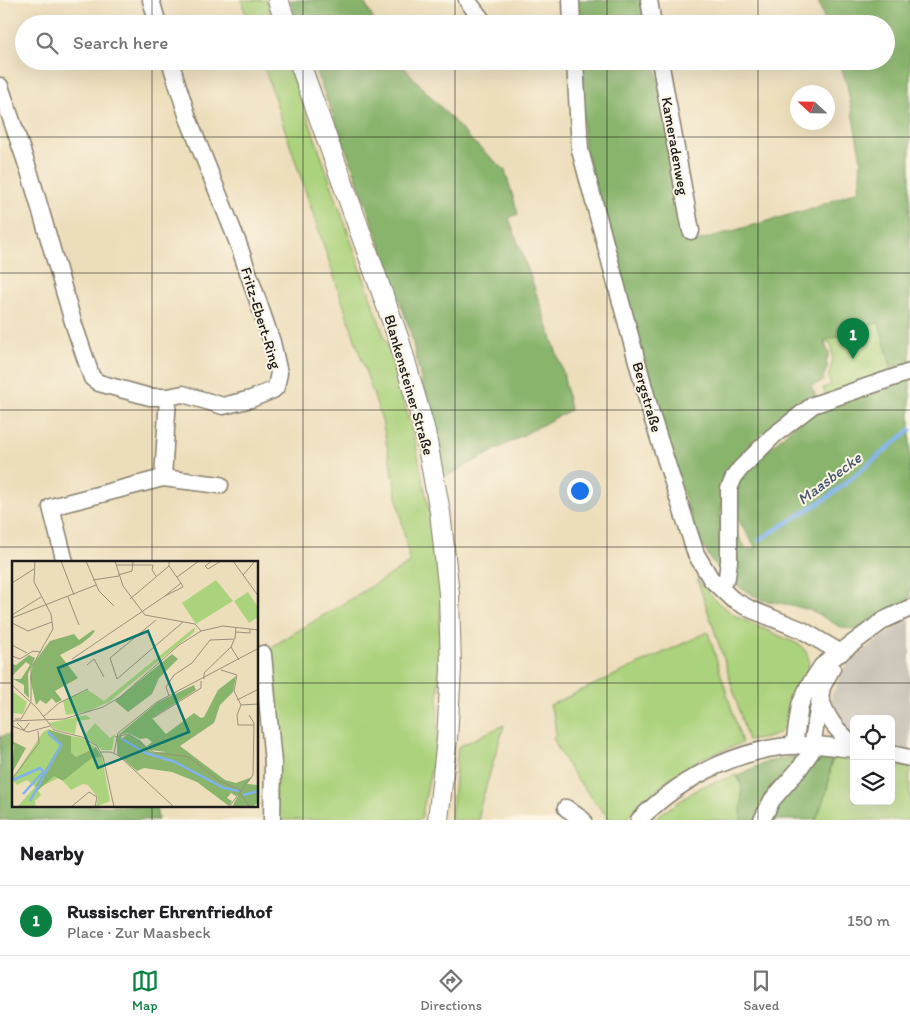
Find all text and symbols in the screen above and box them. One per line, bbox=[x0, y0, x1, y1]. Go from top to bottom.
search box bbox=[15, 15, 895, 70]
icon: search bbox=[33, 29, 61, 57]
text: Search here bbox=[73, 31, 168, 54]
north arrow bbox=[790, 85, 835, 130]
street label: Kameradenweg bbox=[658, 95, 693, 197]
street label: Fritz-Ebert-Ring bbox=[237, 265, 285, 371]
street label: Blankensteiner Straße bbox=[380, 313, 438, 457]
pin: 1 bbox=[837, 318, 869, 359]
street label: Bergstraße bbox=[628, 360, 666, 434]
water label: Maasbecke bbox=[794, 447, 866, 509]
your location bbox=[567, 478, 593, 504]
inset map bbox=[12, 561, 259, 808]
map controls bbox=[850, 715, 895, 805]
button: locate bbox=[850, 715, 895, 760]
button: layers bbox=[850, 760, 895, 805]
text: Nearby bbox=[20, 840, 84, 865]
text: Russischer Ehrenfriedhof bbox=[67, 900, 272, 923]
text: 1 bbox=[32, 911, 40, 930]
text: 150 m bbox=[847, 911, 890, 930]
text: Place · Zur Maasbeck bbox=[67, 923, 211, 942]
tab: Map bbox=[131, 967, 159, 1014]
tab: Directions bbox=[420, 967, 482, 1014]
tab: Saved bbox=[743, 967, 779, 1014]

